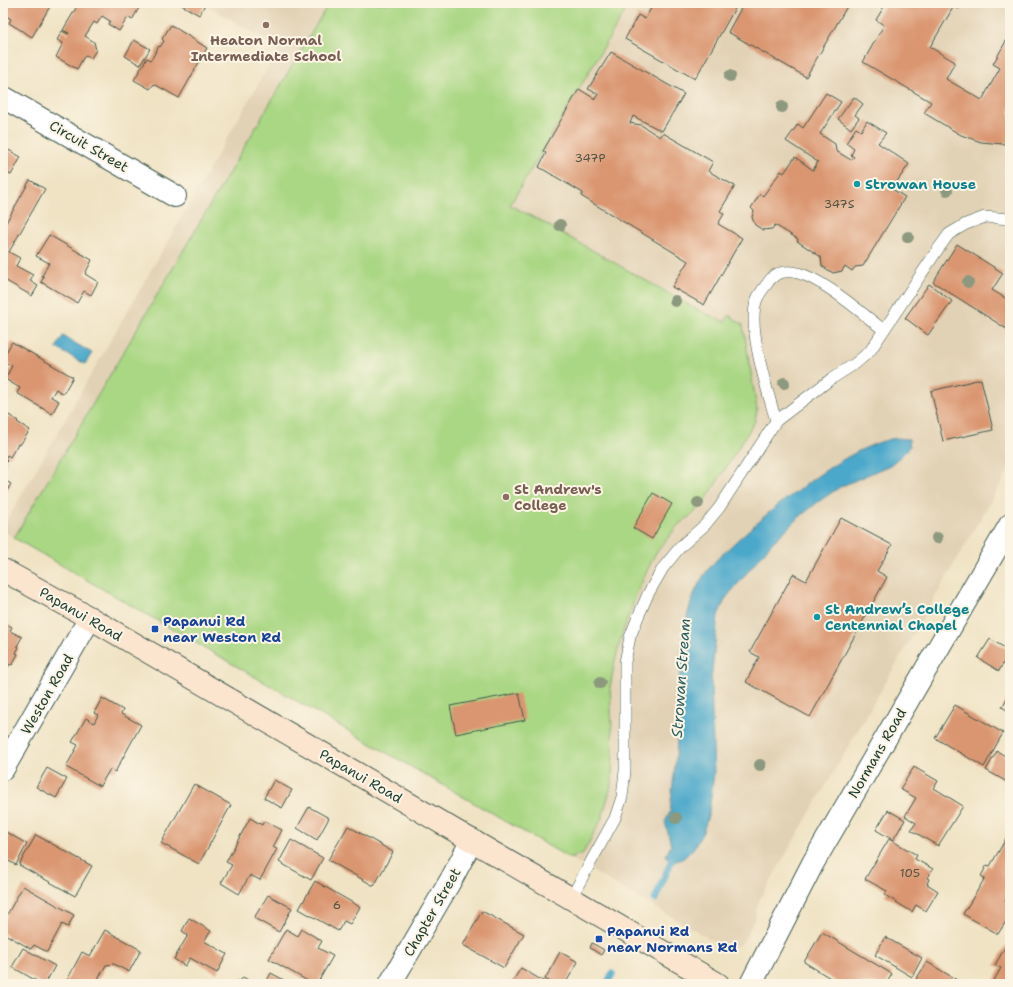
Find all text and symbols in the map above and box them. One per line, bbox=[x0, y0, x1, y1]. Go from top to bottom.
marker: Heaton Normal Intermediate School bbox=[261, 20, 271, 30]
place label: Heaton Normal Intermediate School bbox=[191, 31, 341, 65]
street label: Circuit Street bbox=[46, 116, 132, 176]
house number: 347P bbox=[575, 150, 605, 166]
place label: Strowan House bbox=[865, 175, 976, 193]
marker: Strowan House bbox=[852, 179, 862, 189]
house number: 347S bbox=[824, 196, 855, 212]
place label: St Andrew's College bbox=[514, 480, 602, 514]
marker: St Andrew's College bbox=[501, 492, 511, 502]
street label: Papanui Road bbox=[36, 583, 126, 645]
place label: St Andrew’s College Centennial Chapel bbox=[825, 600, 969, 634]
place label: Papanui Rd near Weston Rd bbox=[163, 612, 281, 646]
marker: St Andrew’s College Centennial Chapel bbox=[812, 612, 822, 622]
water label: Strowan Stream bbox=[667, 618, 695, 738]
marker: Papanui Rd near Weston Rd bbox=[150, 624, 160, 634]
street label: Weston Road bbox=[17, 650, 77, 737]
street label: Normans Road bbox=[844, 705, 910, 801]
street label: Papanui Road bbox=[316, 745, 406, 807]
street label: Chapter Street bbox=[399, 864, 465, 960]
house number: 105 bbox=[900, 865, 920, 881]
house number: 6 bbox=[333, 897, 341, 913]
place label: Papanui Rd near Normans Rd bbox=[607, 922, 738, 956]
marker: Papanui Rd near Normans Rd bbox=[594, 934, 604, 944]

